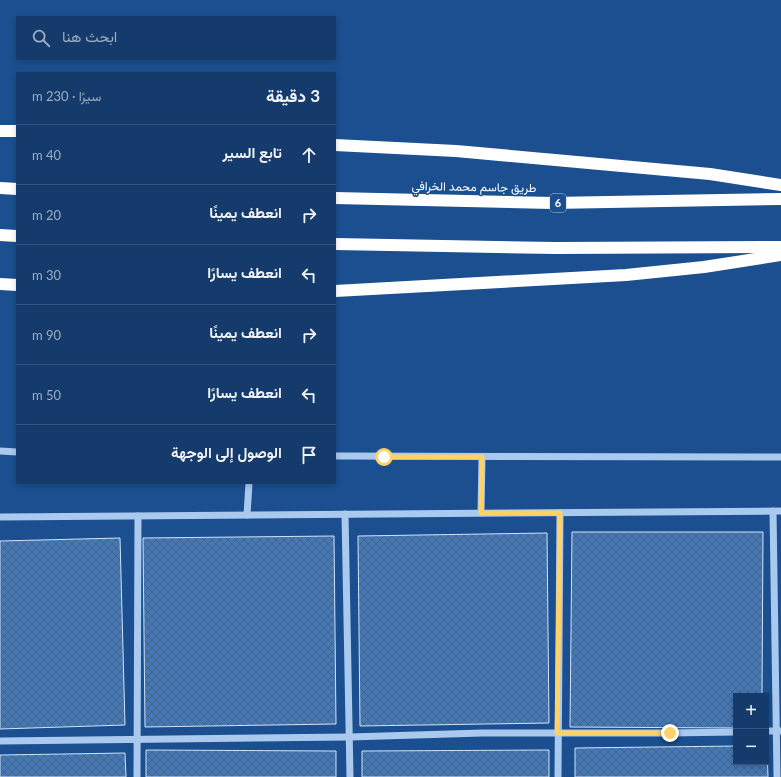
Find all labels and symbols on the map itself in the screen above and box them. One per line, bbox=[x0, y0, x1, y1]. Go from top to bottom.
street label: طريق جاسم محمد الخرافي bbox=[411, 178, 537, 198]
road number: 6 bbox=[550, 194, 566, 212]
route start bbox=[375, 448, 393, 466]
route end bbox=[661, 724, 679, 742]

